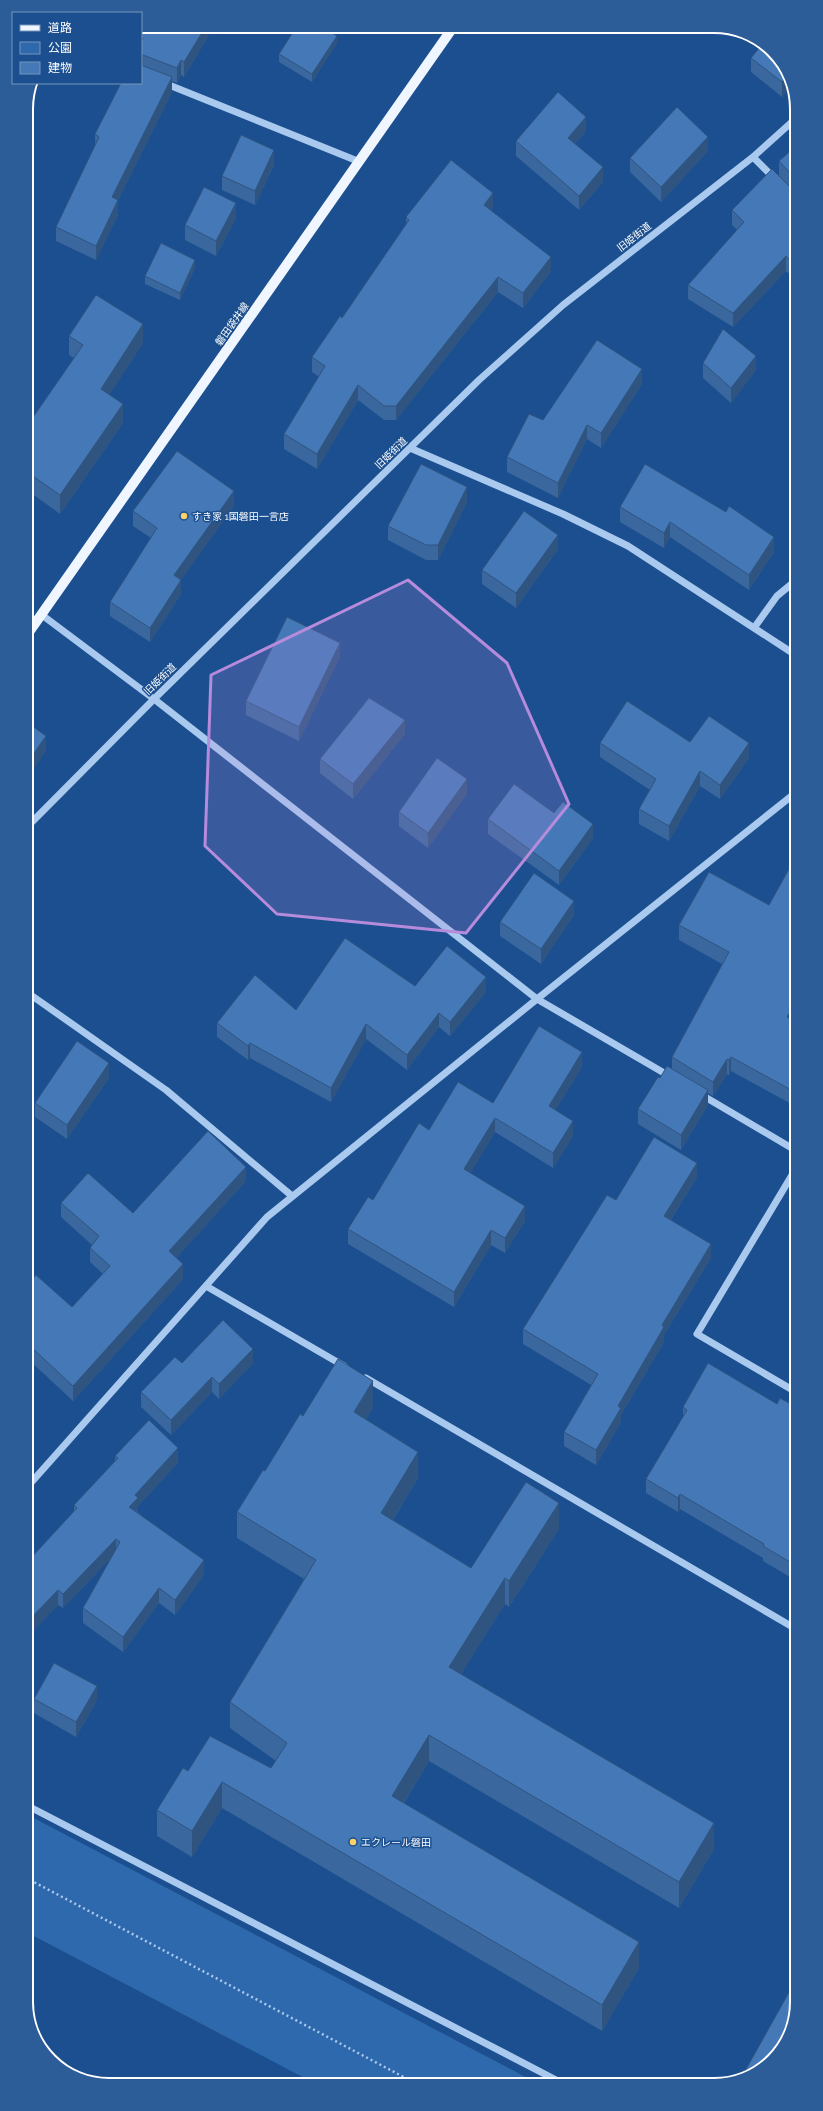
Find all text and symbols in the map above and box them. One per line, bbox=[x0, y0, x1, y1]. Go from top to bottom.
legend bbox=[12, 12, 142, 84]
text: 道路 bbox=[48, 21, 72, 35]
text: 公園 bbox=[48, 41, 72, 55]
text: 建物 bbox=[48, 61, 72, 75]
street label: 旧姫街道 bbox=[615, 220, 653, 254]
street label: 磐田袋井線 bbox=[213, 300, 251, 348]
street label: 旧姫街道 bbox=[373, 435, 409, 471]
marker: すき家 1国磐田一言店 bbox=[179, 511, 189, 521]
place label: すき家 1国磐田一言店 bbox=[192, 511, 289, 522]
street label: 旧姫街道 bbox=[142, 661, 178, 697]
marker: エクレール磐田 bbox=[348, 1837, 358, 1847]
place label: エクレール磐田 bbox=[361, 1837, 431, 1848]

